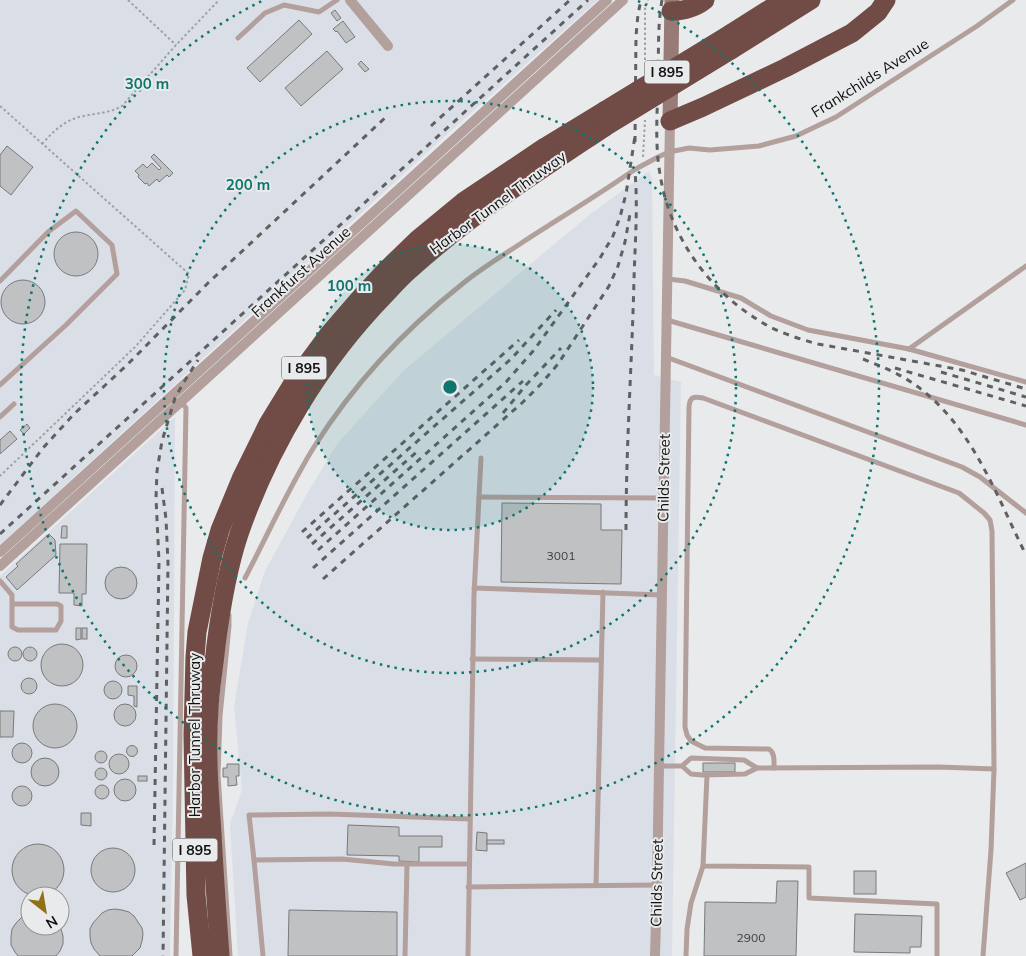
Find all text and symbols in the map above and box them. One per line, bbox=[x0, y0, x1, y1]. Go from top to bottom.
street label: Frankchilds Avenue bbox=[807, 34, 932, 121]
road number: I 895 bbox=[644, 61, 690, 84]
text: 300 m bbox=[125, 74, 169, 93]
street label: Harbor Tunnel Thruway bbox=[426, 147, 570, 259]
text: 200 m bbox=[226, 175, 270, 194]
street label: Frankfurst Avenue bbox=[247, 222, 354, 321]
text: 100 m bbox=[327, 276, 371, 295]
road number: I 895 bbox=[282, 356, 326, 379]
centre of rings bbox=[441, 378, 459, 396]
street label: Childs Street bbox=[653, 434, 674, 522]
house number: 3001 bbox=[547, 548, 575, 563]
street label: Harbor Tunnel Thruway bbox=[185, 653, 204, 817]
road number: I 895 bbox=[172, 838, 218, 862]
street label: Childs Street bbox=[646, 839, 667, 927]
north arrow bbox=[20, 886, 70, 936]
text: N bbox=[43, 912, 61, 933]
house number: 2900 bbox=[737, 930, 765, 945]

